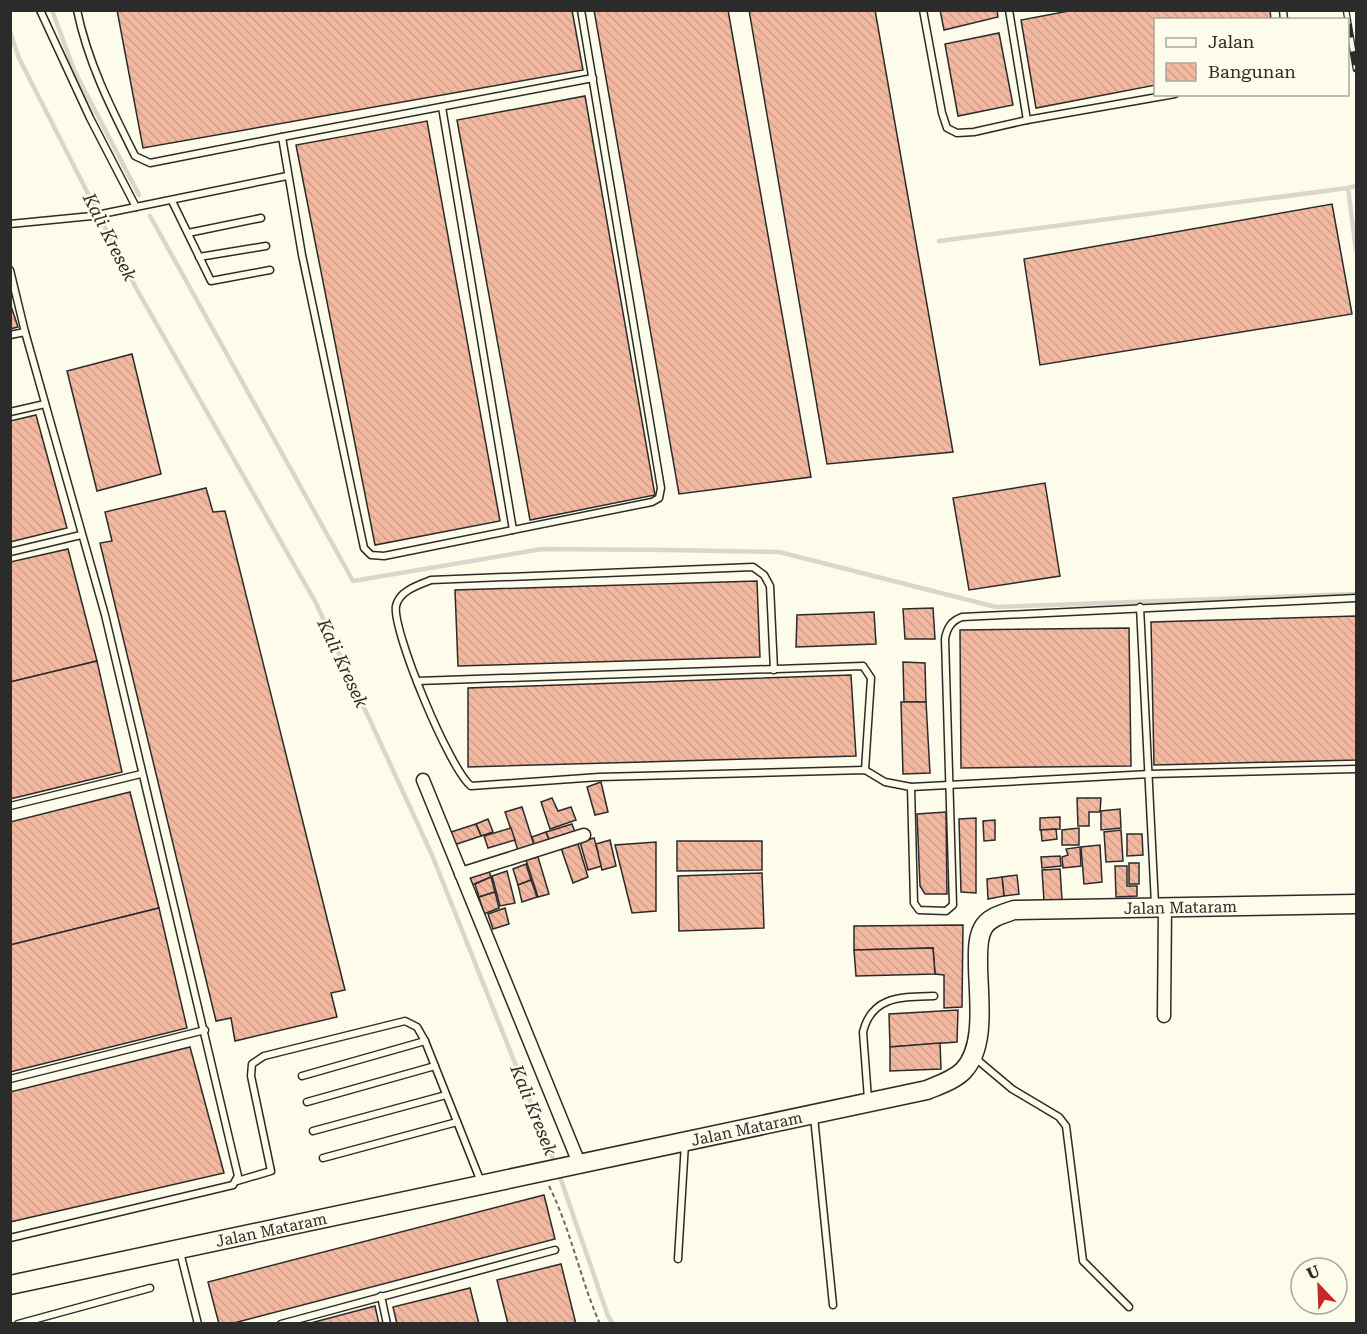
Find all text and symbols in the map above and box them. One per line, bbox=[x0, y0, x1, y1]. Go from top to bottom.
legend bbox=[1154, 18, 1349, 96]
text: Jalan bbox=[1208, 31, 1255, 52]
text: Bangunan bbox=[1208, 61, 1296, 82]
water label: Kali Kresek bbox=[78, 189, 141, 285]
water label: Kali Kresek bbox=[313, 614, 373, 711]
street label: Jalan Mataram bbox=[1124, 897, 1238, 918]
water label: Kali Kresek bbox=[506, 1061, 562, 1158]
street label: Jalan Mataram bbox=[689, 1107, 804, 1149]
street label: Jalan Mataram bbox=[214, 1208, 329, 1251]
north arrow bbox=[1289, 1256, 1349, 1316]
text: U bbox=[1304, 1262, 1323, 1284]

